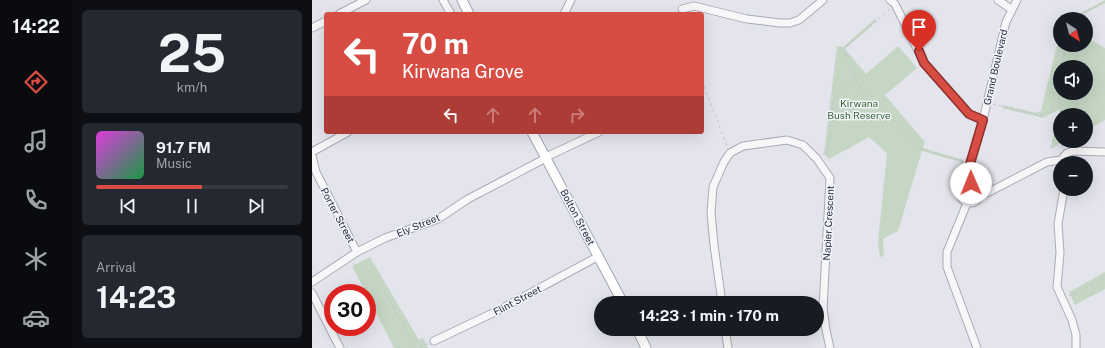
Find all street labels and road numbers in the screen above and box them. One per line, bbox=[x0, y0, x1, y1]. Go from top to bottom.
street label: Grand Boulevard bbox=[980, 28, 1010, 106]
street label: Porter Street bbox=[318, 185, 358, 245]
street label: Napier Crescent bbox=[820, 185, 836, 261]
street label: Bolton Street bbox=[558, 187, 598, 247]
street label: Ely Street bbox=[394, 211, 442, 239]
street label: Flint Street bbox=[491, 282, 543, 318]

